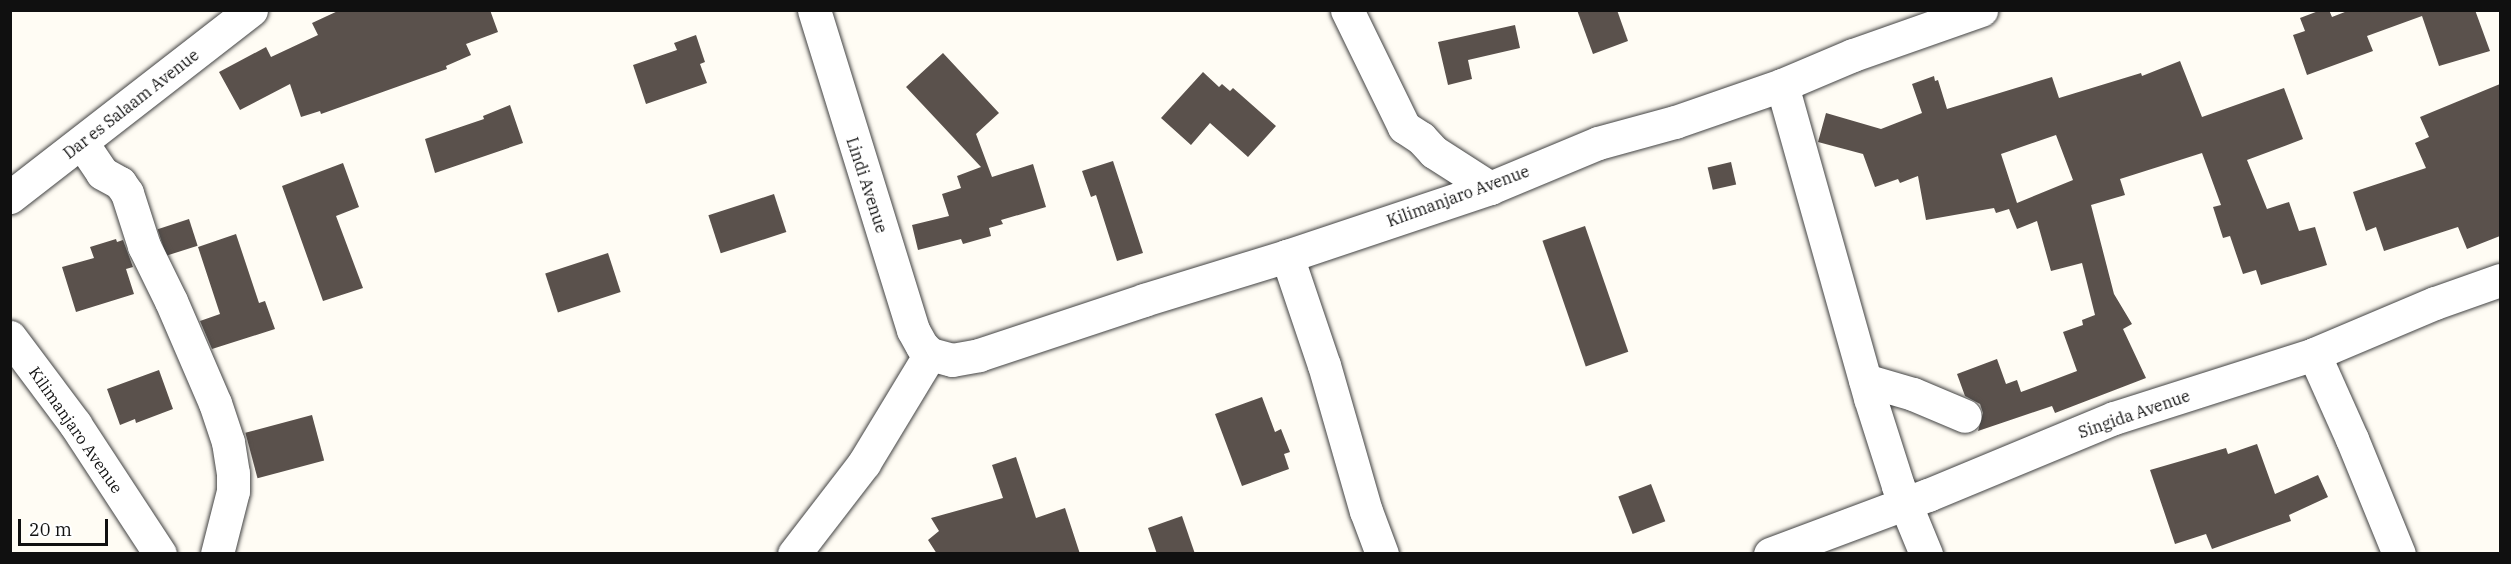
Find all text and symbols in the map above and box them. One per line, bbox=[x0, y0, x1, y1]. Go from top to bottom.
street label: Dar es Salaam Avenue bbox=[59, 45, 203, 163]
street label: Lindi Avenue bbox=[842, 135, 892, 235]
street label: Kilimanjaro Avenue bbox=[1384, 161, 1532, 231]
street label: Kilimanjaro Avenue bbox=[25, 363, 127, 497]
street label: Singida Avenue bbox=[2076, 386, 2192, 442]
scale bar bbox=[21, 507, 111, 545]
text: 20 m bbox=[29, 518, 72, 541]

